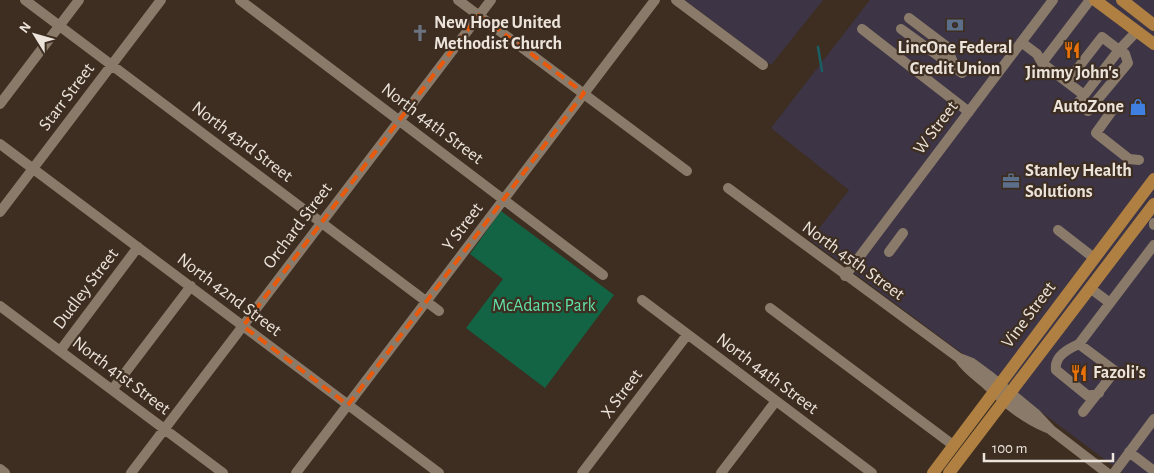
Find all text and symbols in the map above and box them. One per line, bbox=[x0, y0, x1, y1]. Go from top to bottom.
north arrow bbox=[10, 10, 60, 60]
place label: New Hope United Methodist Church bbox=[434, 14, 562, 53]
bank icon: LincOne Federal Credit Union bbox=[945, 15, 965, 35]
text: N bbox=[17, 20, 34, 36]
church icon: New Hope United Methodist Church bbox=[410, 23, 430, 43]
place label: LincOne Federal Credit Union bbox=[898, 39, 1012, 78]
restaurant icon: Jimmy John's bbox=[1062, 40, 1082, 60]
street label: Starr Street bbox=[36, 60, 98, 134]
place label: Jimmy John's bbox=[1025, 64, 1119, 82]
street label: North 44th Street bbox=[378, 80, 486, 168]
shop icon: AutoZone bbox=[1128, 97, 1148, 117]
street label: North 43rd Street bbox=[188, 98, 296, 186]
street label: W Street bbox=[910, 98, 962, 158]
place label: AutoZone bbox=[1053, 98, 1124, 116]
place label: Stanley Health Solutions bbox=[1025, 162, 1132, 201]
office icon: Stanley Health Solutions bbox=[1001, 171, 1021, 191]
street label: Orchard Street bbox=[260, 180, 336, 272]
street label: Y Street bbox=[439, 199, 487, 254]
street label: North 45th Street bbox=[799, 218, 907, 304]
street label: Dudley Street bbox=[50, 245, 122, 333]
street label: North 42nd Street bbox=[174, 250, 285, 340]
street label: Vine Street bbox=[999, 278, 1060, 351]
park label: McAdams Park bbox=[492, 297, 596, 315]
street label: North 44th Street bbox=[713, 330, 821, 418]
street label: North 41st Street bbox=[69, 334, 173, 419]
restaurant icon: Fazoli's bbox=[1069, 363, 1089, 383]
place label: Fazoli's bbox=[1093, 364, 1146, 382]
street label: X Street bbox=[598, 366, 646, 422]
scale bar bbox=[984, 430, 1113, 462]
text: 100 m bbox=[992, 441, 1027, 456]

